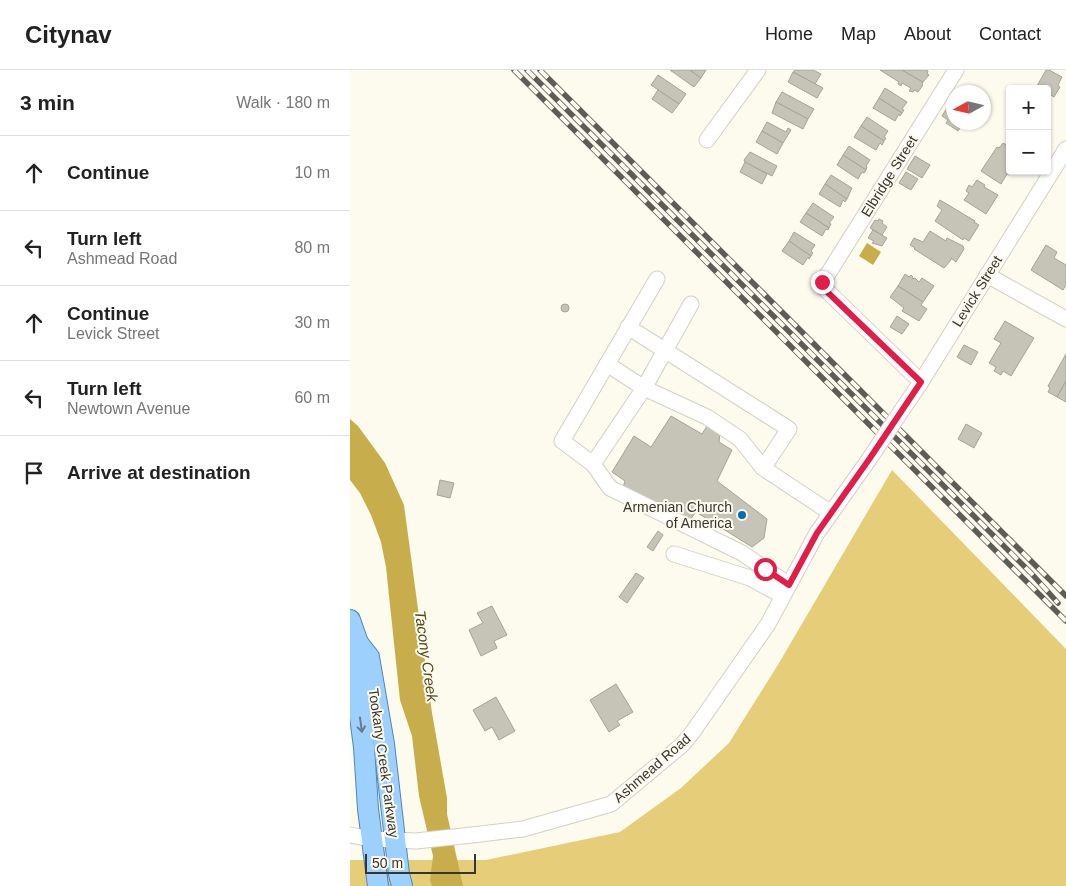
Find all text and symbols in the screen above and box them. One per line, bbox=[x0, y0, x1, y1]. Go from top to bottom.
text: Citynav bbox=[25, 21, 112, 48]
text: Home bbox=[765, 24, 813, 44]
text: Map bbox=[841, 24, 876, 44]
text: About bbox=[904, 24, 951, 44]
text: Contact bbox=[979, 24, 1041, 44]
north arrow bbox=[946, 85, 991, 130]
map controls bbox=[1006, 85, 1051, 175]
button: + bbox=[1006, 85, 1051, 130]
text: 3 min bbox=[20, 91, 75, 114]
text: Walk · 180 m bbox=[236, 94, 330, 111]
button: − bbox=[1006, 130, 1051, 175]
street label: Elbridge Street bbox=[858, 132, 920, 220]
icon: ahead bbox=[20, 159, 48, 187]
text: Continue bbox=[67, 162, 149, 183]
text: 10 m bbox=[294, 164, 330, 181]
text: Turn left bbox=[67, 228, 142, 249]
icon: left bbox=[20, 234, 48, 262]
text: 80 m bbox=[294, 239, 330, 256]
text: Ashmead Road bbox=[67, 250, 177, 267]
street label: Levick Street bbox=[949, 252, 1005, 330]
route end bbox=[811, 271, 834, 294]
text: Continue bbox=[67, 303, 149, 324]
icon: ahead bbox=[20, 309, 48, 337]
text: 30 m bbox=[294, 314, 330, 331]
text: Levick Street bbox=[67, 325, 159, 342]
text: Turn left bbox=[67, 378, 142, 399]
icon: left bbox=[20, 384, 48, 412]
text: 60 m bbox=[294, 389, 330, 406]
text: Newtown Avenue bbox=[67, 400, 190, 417]
icon: arrive bbox=[20, 459, 48, 487]
text: Arrive at destination bbox=[67, 462, 251, 483]
place label: Armenian Church of America bbox=[623, 499, 732, 531]
marker: Armenian Church of America bbox=[736, 509, 748, 521]
route start bbox=[754, 558, 777, 581]
water label: Tacony Creek bbox=[412, 609, 442, 704]
street label: Tookany Creek Parkway bbox=[366, 687, 402, 839]
one-way arrow bbox=[357, 717, 367, 733]
street label: Ashmead Road bbox=[610, 730, 694, 806]
scale bar bbox=[365, 851, 476, 874]
text: 50 m bbox=[372, 855, 403, 871]

